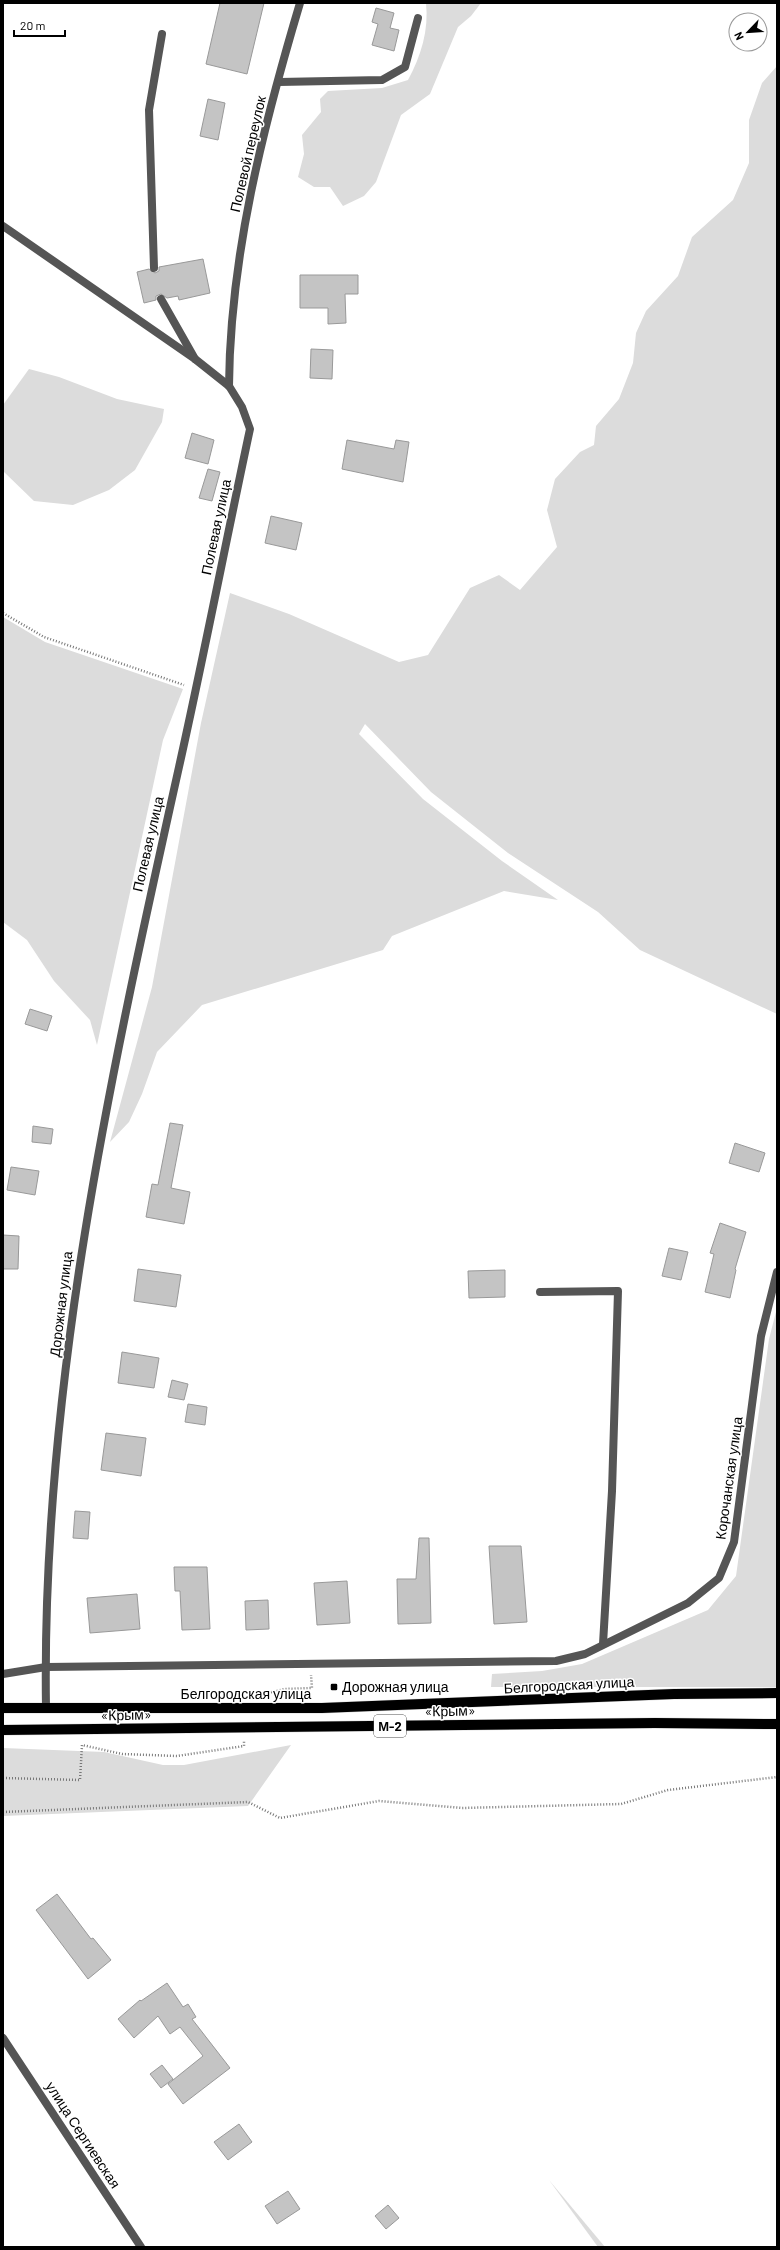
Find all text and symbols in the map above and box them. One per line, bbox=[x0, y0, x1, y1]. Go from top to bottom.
scale bar bbox=[14, 12, 65, 38]
north arrow bbox=[728, 12, 768, 52]
text: 20 m bbox=[20, 18, 46, 32]
text: N bbox=[731, 30, 746, 43]
street label: Полевой переулок bbox=[226, 93, 269, 214]
street label: Полевая улица bbox=[197, 477, 234, 576]
street label: Полевая улица bbox=[128, 794, 167, 893]
street label: Дорожная улица bbox=[46, 1250, 75, 1358]
street label: Корочанская улица bbox=[711, 1415, 746, 1541]
street label: Белгородская улица bbox=[503, 1673, 635, 1696]
place label: Дорожная улица bbox=[342, 1678, 449, 1695]
marker: Дорожная улица bbox=[329, 1682, 339, 1692]
street label: Белгородская улица bbox=[181, 1685, 312, 1702]
street label: «Крым» bbox=[424, 1702, 476, 1719]
street label: «Крым» bbox=[100, 1706, 152, 1723]
road number: М-2 bbox=[374, 1715, 406, 1737]
street label: улица Сергиевская bbox=[43, 2078, 124, 2191]

